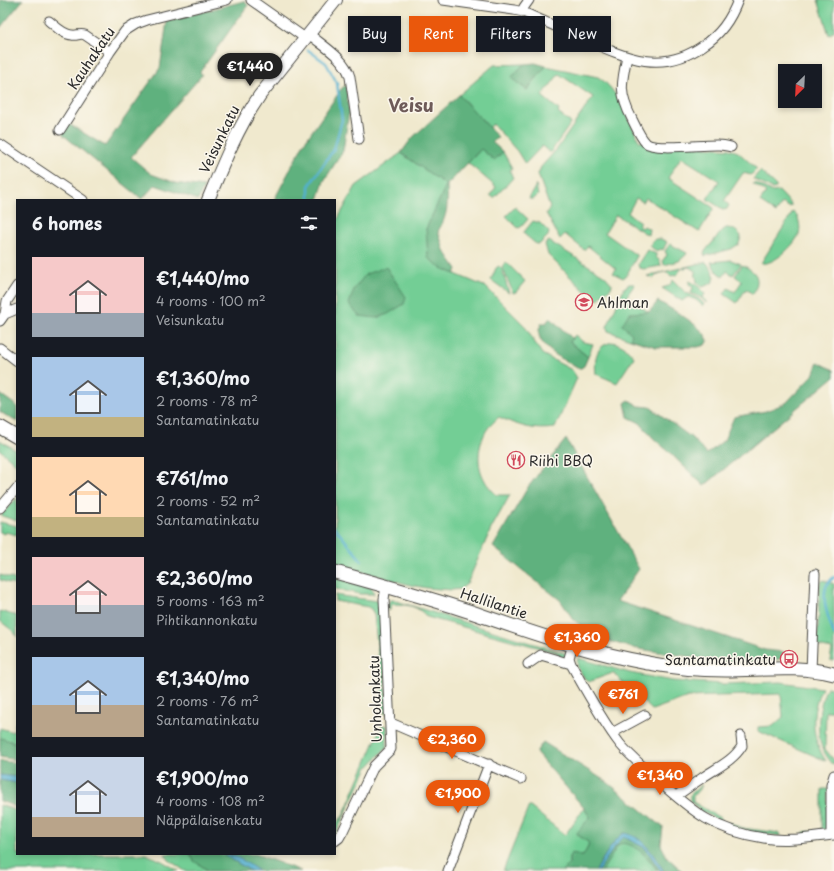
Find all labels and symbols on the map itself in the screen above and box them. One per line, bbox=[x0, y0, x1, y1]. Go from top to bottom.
street label: Kauhakatu bbox=[62, 22, 120, 94]
pin: €1,440 bbox=[217, 53, 283, 87]
north arrow bbox=[778, 64, 822, 108]
district label: Veisu bbox=[388, 91, 434, 118]
street label: Veisunkatu bbox=[193, 101, 245, 177]
school or university icon: Ahlman bbox=[574, 292, 594, 312]
place label: Ahlman bbox=[597, 292, 649, 313]
restaurant icon: Riihi BBQ bbox=[506, 450, 526, 470]
place label: Riihi BBQ bbox=[529, 450, 593, 471]
street label: Hallilantie bbox=[458, 582, 530, 624]
pin: €1,360 bbox=[544, 624, 610, 658]
place label: Santamatinkatu bbox=[665, 649, 776, 670]
bus stop icon: Santamatinkatu bbox=[779, 649, 799, 669]
street label: Unholankatu bbox=[363, 655, 387, 743]
pin: €761 bbox=[599, 681, 647, 715]
pin: €2,360 bbox=[419, 726, 485, 760]
pin: €1,340 bbox=[627, 762, 693, 796]
pin: €1,900 bbox=[425, 780, 491, 814]

